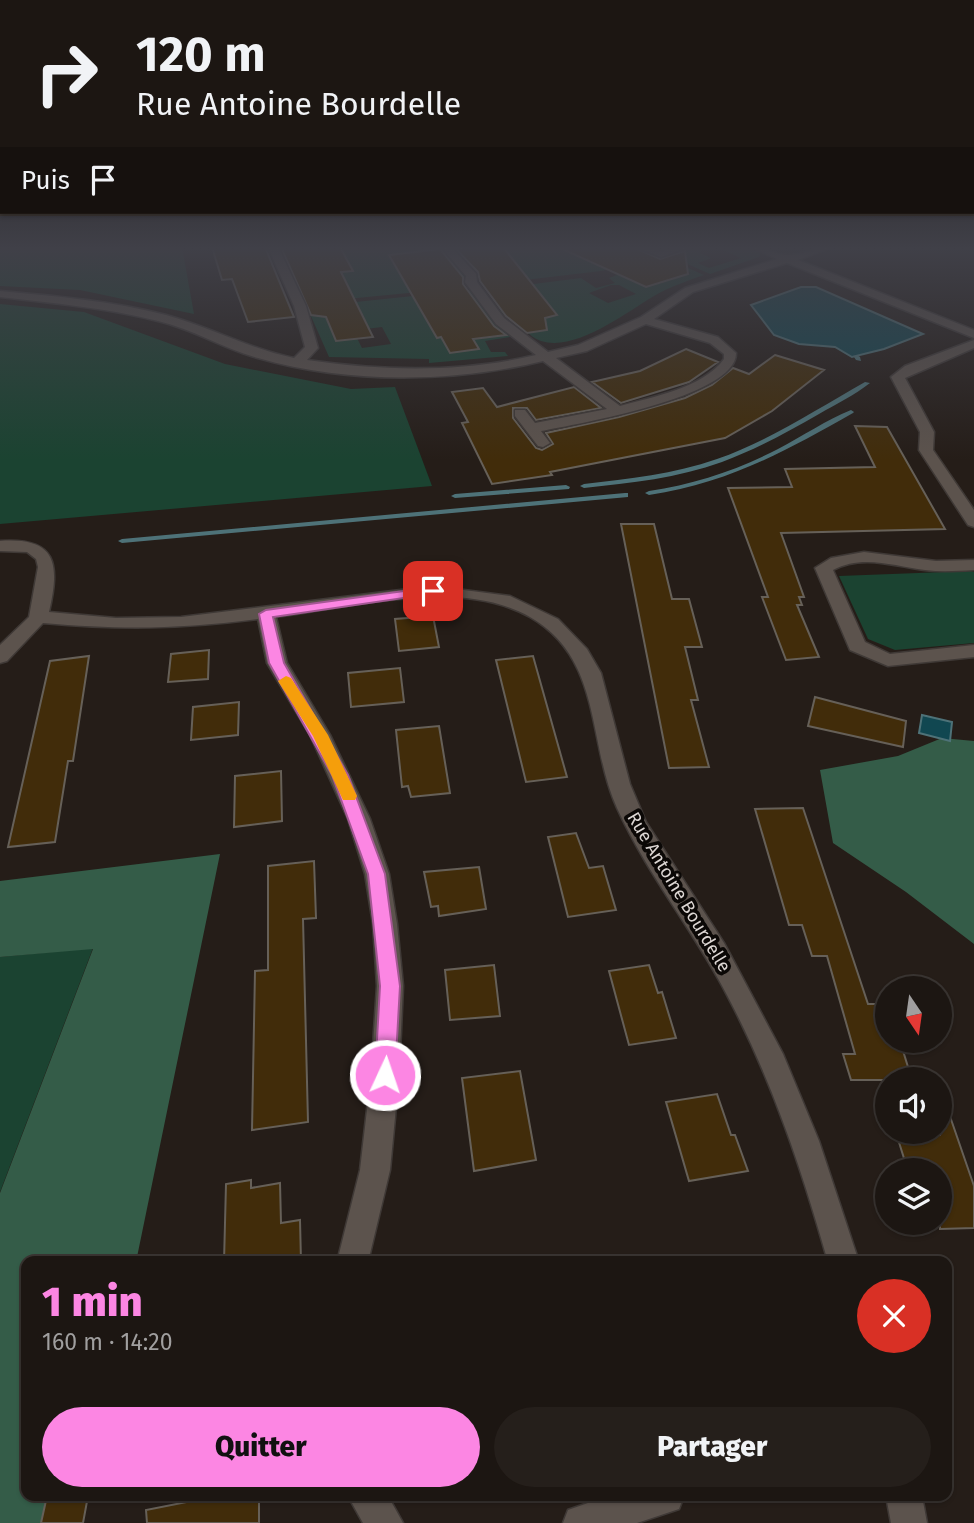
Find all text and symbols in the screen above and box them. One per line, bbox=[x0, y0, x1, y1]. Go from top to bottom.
text: 120 m bbox=[136, 25, 266, 84]
icon: right bbox=[21, 28, 112, 119]
text: Rue Antoine Bourdelle bbox=[136, 85, 461, 123]
icon: arrive bbox=[84, 161, 122, 199]
text: Puis bbox=[21, 165, 70, 196]
pin bbox=[403, 561, 463, 621]
icon: arrive bbox=[414, 572, 452, 610]
street label: Rue Antoine Bourdelle bbox=[622, 808, 736, 976]
north arrow bbox=[875, 976, 952, 1054]
map controls bbox=[875, 976, 952, 1235]
position arrow bbox=[348, 1038, 422, 1112]
button: sound bbox=[875, 1067, 952, 1144]
button: layers bbox=[875, 1158, 952, 1235]
text: 1 min bbox=[42, 1277, 143, 1327]
button: close bbox=[857, 1279, 931, 1353]
text: 160 m · 14:20 bbox=[42, 1328, 173, 1356]
button: Quitter bbox=[42, 1407, 480, 1487]
button: Partager bbox=[494, 1407, 931, 1487]

